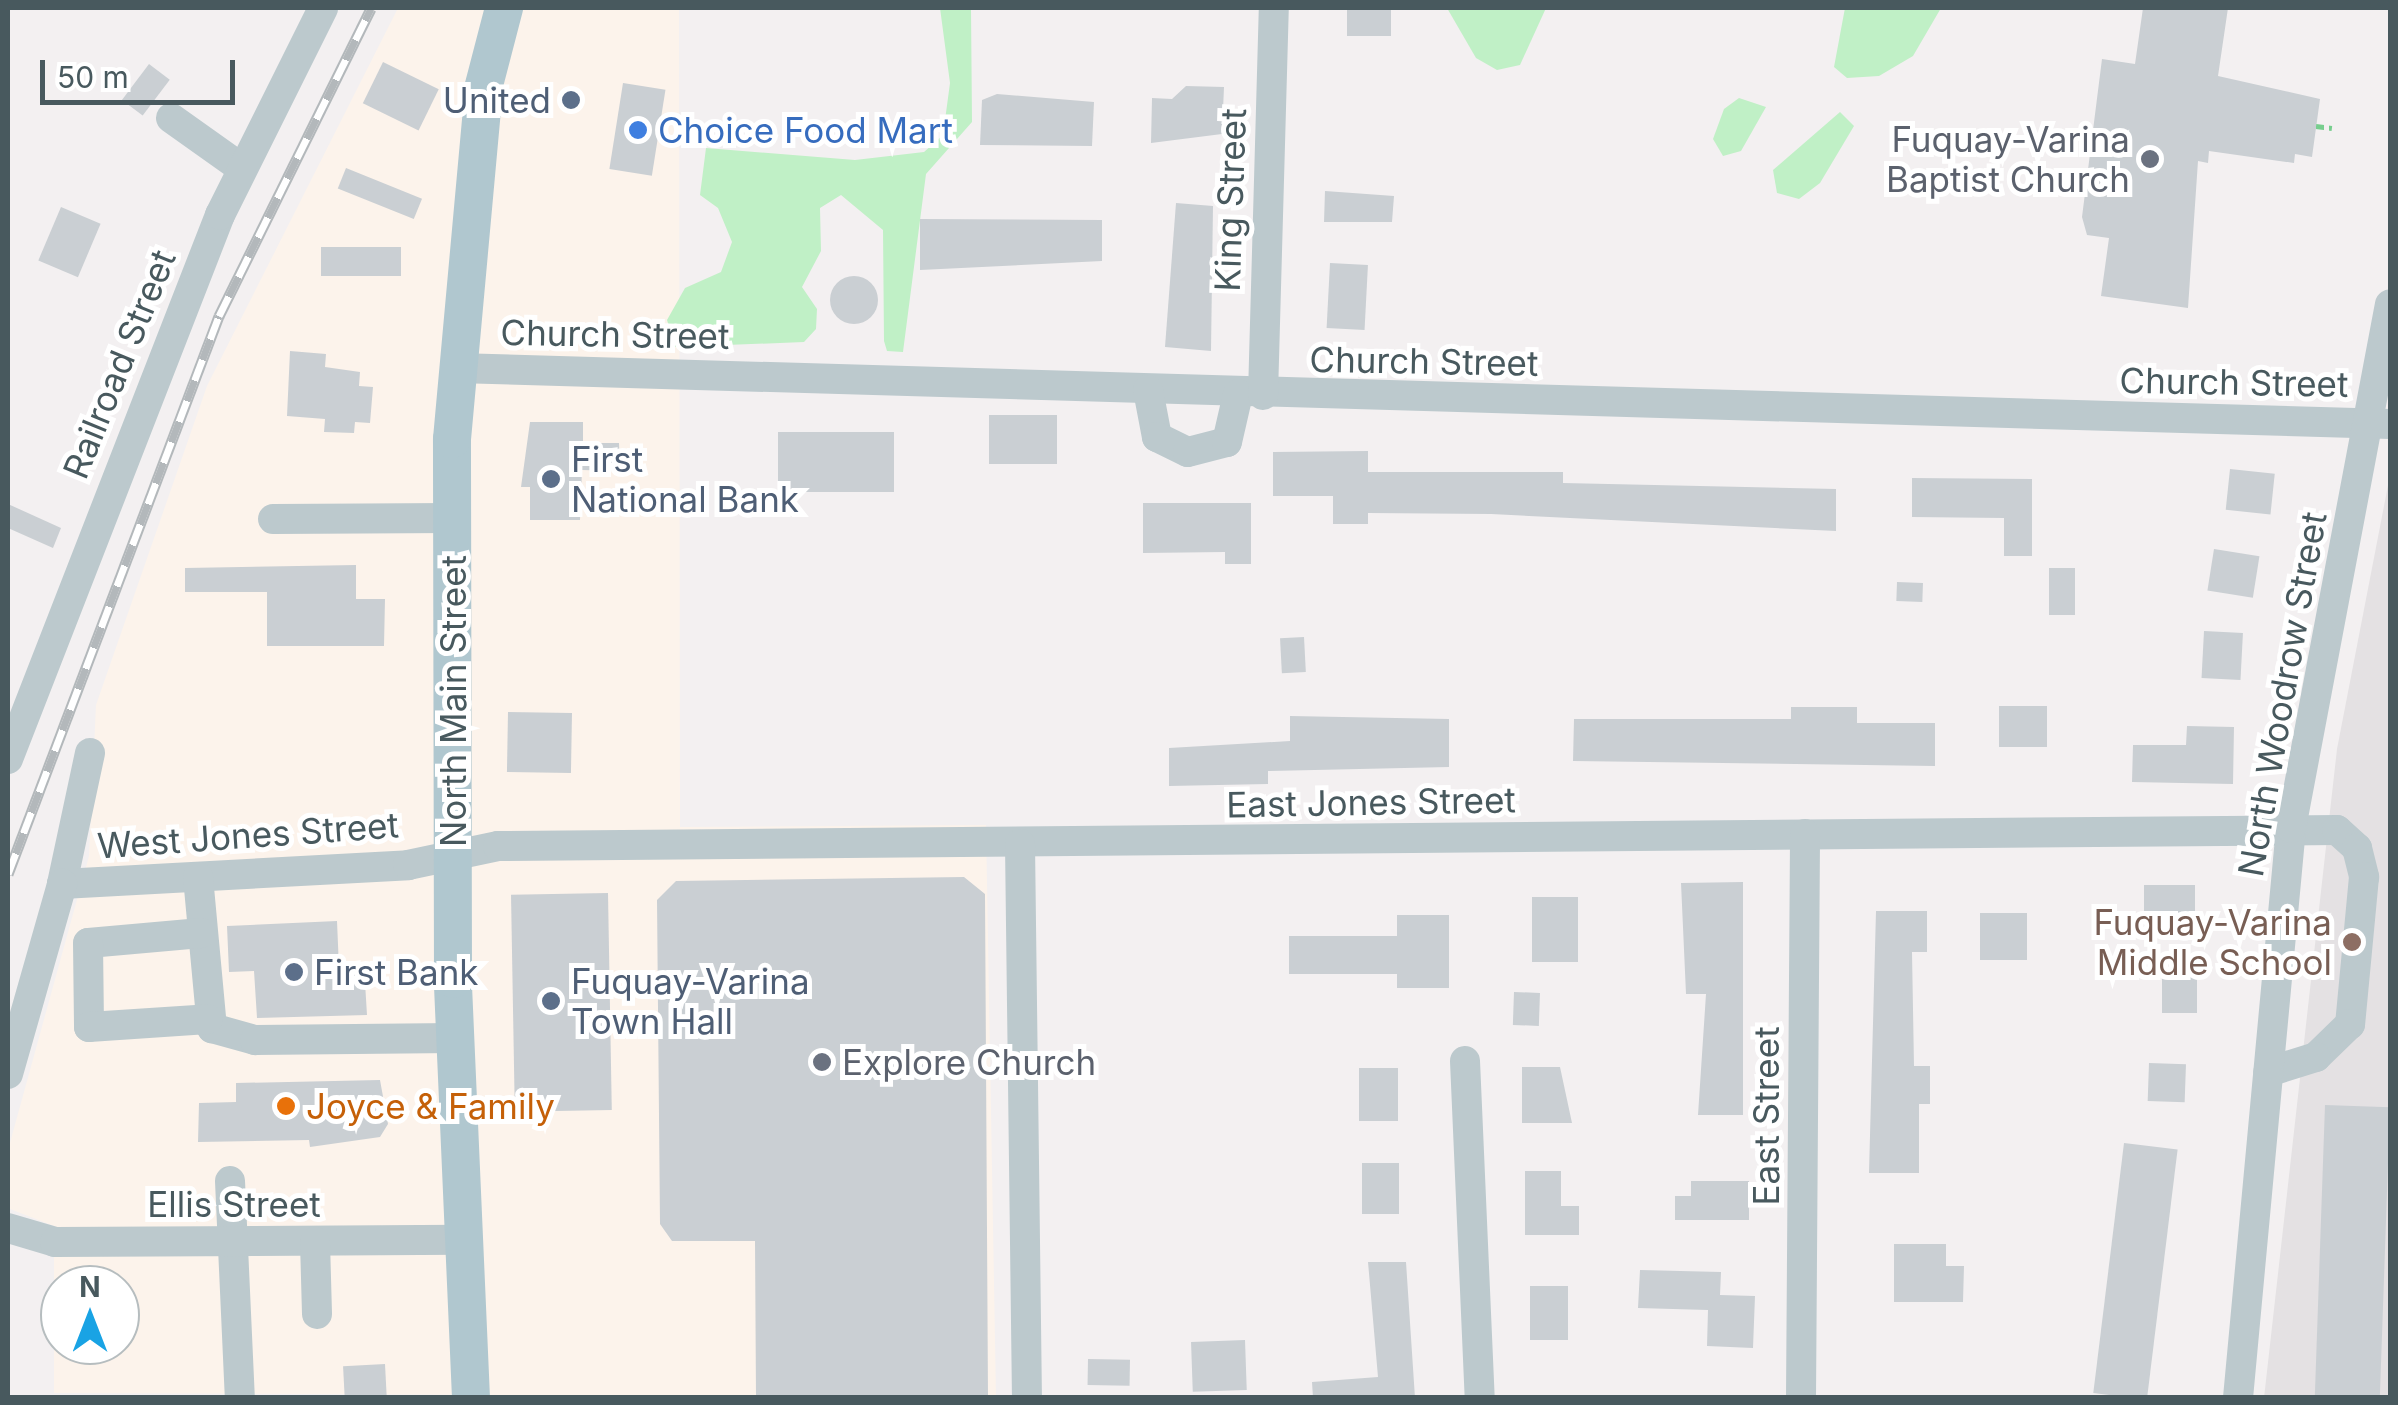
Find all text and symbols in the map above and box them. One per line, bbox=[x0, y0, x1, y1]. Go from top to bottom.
scale bar bbox=[45, 40, 240, 102]
text: 50 m bbox=[57, 59, 129, 95]
place label: United bbox=[443, 79, 551, 121]
marker: United bbox=[560, 89, 582, 111]
street label: King Street bbox=[1206, 108, 1254, 292]
place label: Choice Food Mart bbox=[658, 109, 953, 151]
place label: Fuquay-Varina Baptist Church bbox=[1886, 118, 2130, 200]
marker: Choice Food Mart bbox=[627, 119, 649, 141]
marker: Fuquay-Varina Baptist Church bbox=[2139, 148, 2161, 170]
street label: Railroad Street bbox=[54, 244, 184, 484]
street label: Church Street bbox=[500, 311, 730, 357]
street label: Church Street bbox=[1309, 338, 1539, 384]
street label: Church Street bbox=[2119, 359, 2349, 405]
place label: First National Bank bbox=[571, 438, 799, 520]
marker: First National Bank bbox=[540, 468, 562, 490]
street label: North Woodrow Street bbox=[2229, 508, 2335, 880]
street label: North Main Street bbox=[432, 555, 474, 847]
street label: East Jones Street bbox=[1226, 778, 1516, 826]
street label: West Jones Street bbox=[96, 804, 400, 866]
place label: Fuquay-Varina Middle School bbox=[2093, 901, 2332, 983]
marker: Fuquay-Varina Middle School bbox=[2341, 931, 2363, 953]
place label: First Bank bbox=[314, 951, 479, 993]
place label: Fuquay-Varina Town Hall bbox=[571, 960, 810, 1042]
marker: First Bank bbox=[283, 961, 305, 983]
marker: Fuquay-Varina Town Hall bbox=[540, 990, 562, 1012]
street label: East Street bbox=[1745, 1026, 1787, 1206]
place label: Explore Church bbox=[842, 1041, 1096, 1083]
marker: Explore Church bbox=[811, 1051, 833, 1073]
place label: Joyce & Family bbox=[306, 1085, 555, 1127]
marker: Joyce & Family bbox=[275, 1095, 297, 1117]
street label: Ellis Street bbox=[147, 1183, 321, 1225]
north arrow bbox=[40, 1265, 140, 1365]
text: N bbox=[79, 1270, 101, 1304]

